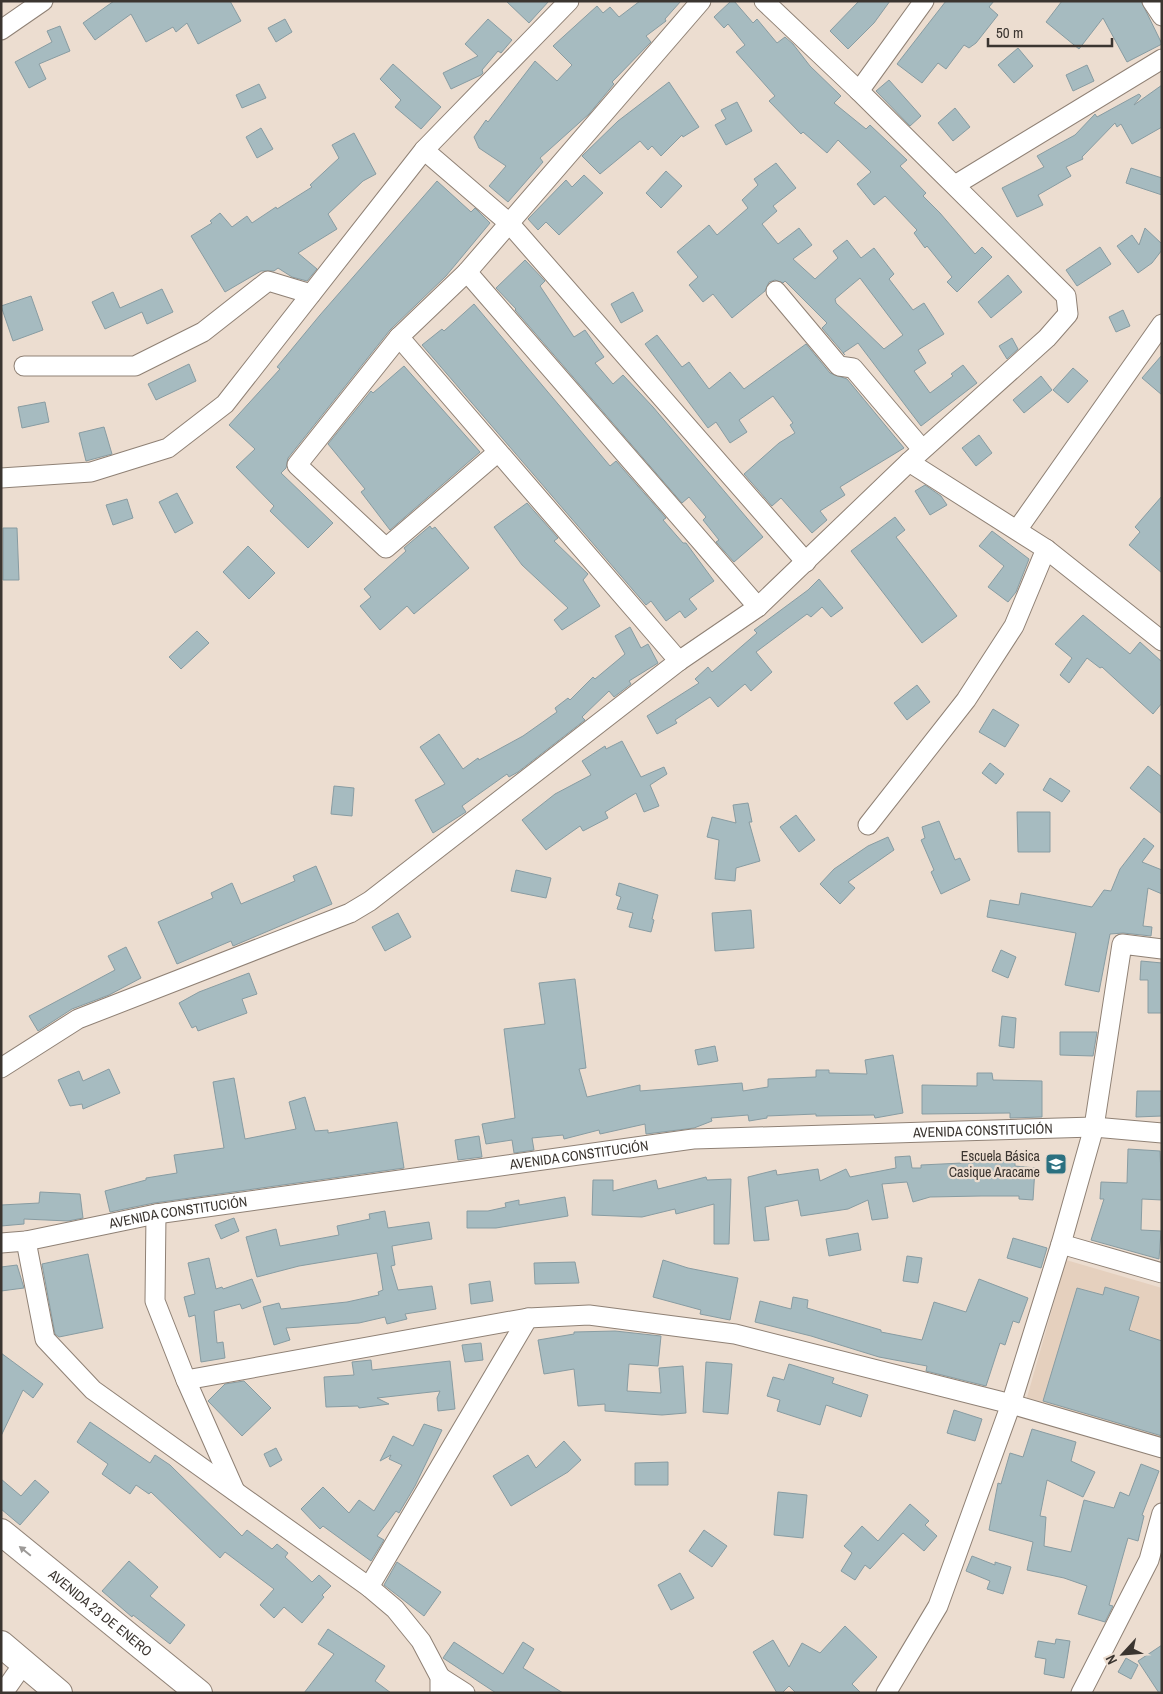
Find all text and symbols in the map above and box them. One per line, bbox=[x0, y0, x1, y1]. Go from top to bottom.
scale bar bbox=[988, 15, 1112, 47]
text: 50 m bbox=[996, 22, 1023, 43]
street label: AVENIDA CONSTITUCIÓN bbox=[912, 1119, 1053, 1141]
street label: AVENIDA CONSTITUCIÓN bbox=[508, 1136, 649, 1174]
place label: Escuela Básica Casique Aracame bbox=[949, 1147, 1041, 1181]
school or university icon: Escuela Básica Casique Aracame bbox=[1044, 1152, 1068, 1176]
street label: AVENIDA CONSTITUCIÓN bbox=[106, 1192, 248, 1233]
one-way arrow bbox=[19, 1546, 32, 1557]
street label: AVENIDA 23 DE ENERO bbox=[44, 1565, 156, 1660]
north arrow bbox=[1098, 1629, 1148, 1679]
text: N bbox=[1101, 1652, 1121, 1667]

